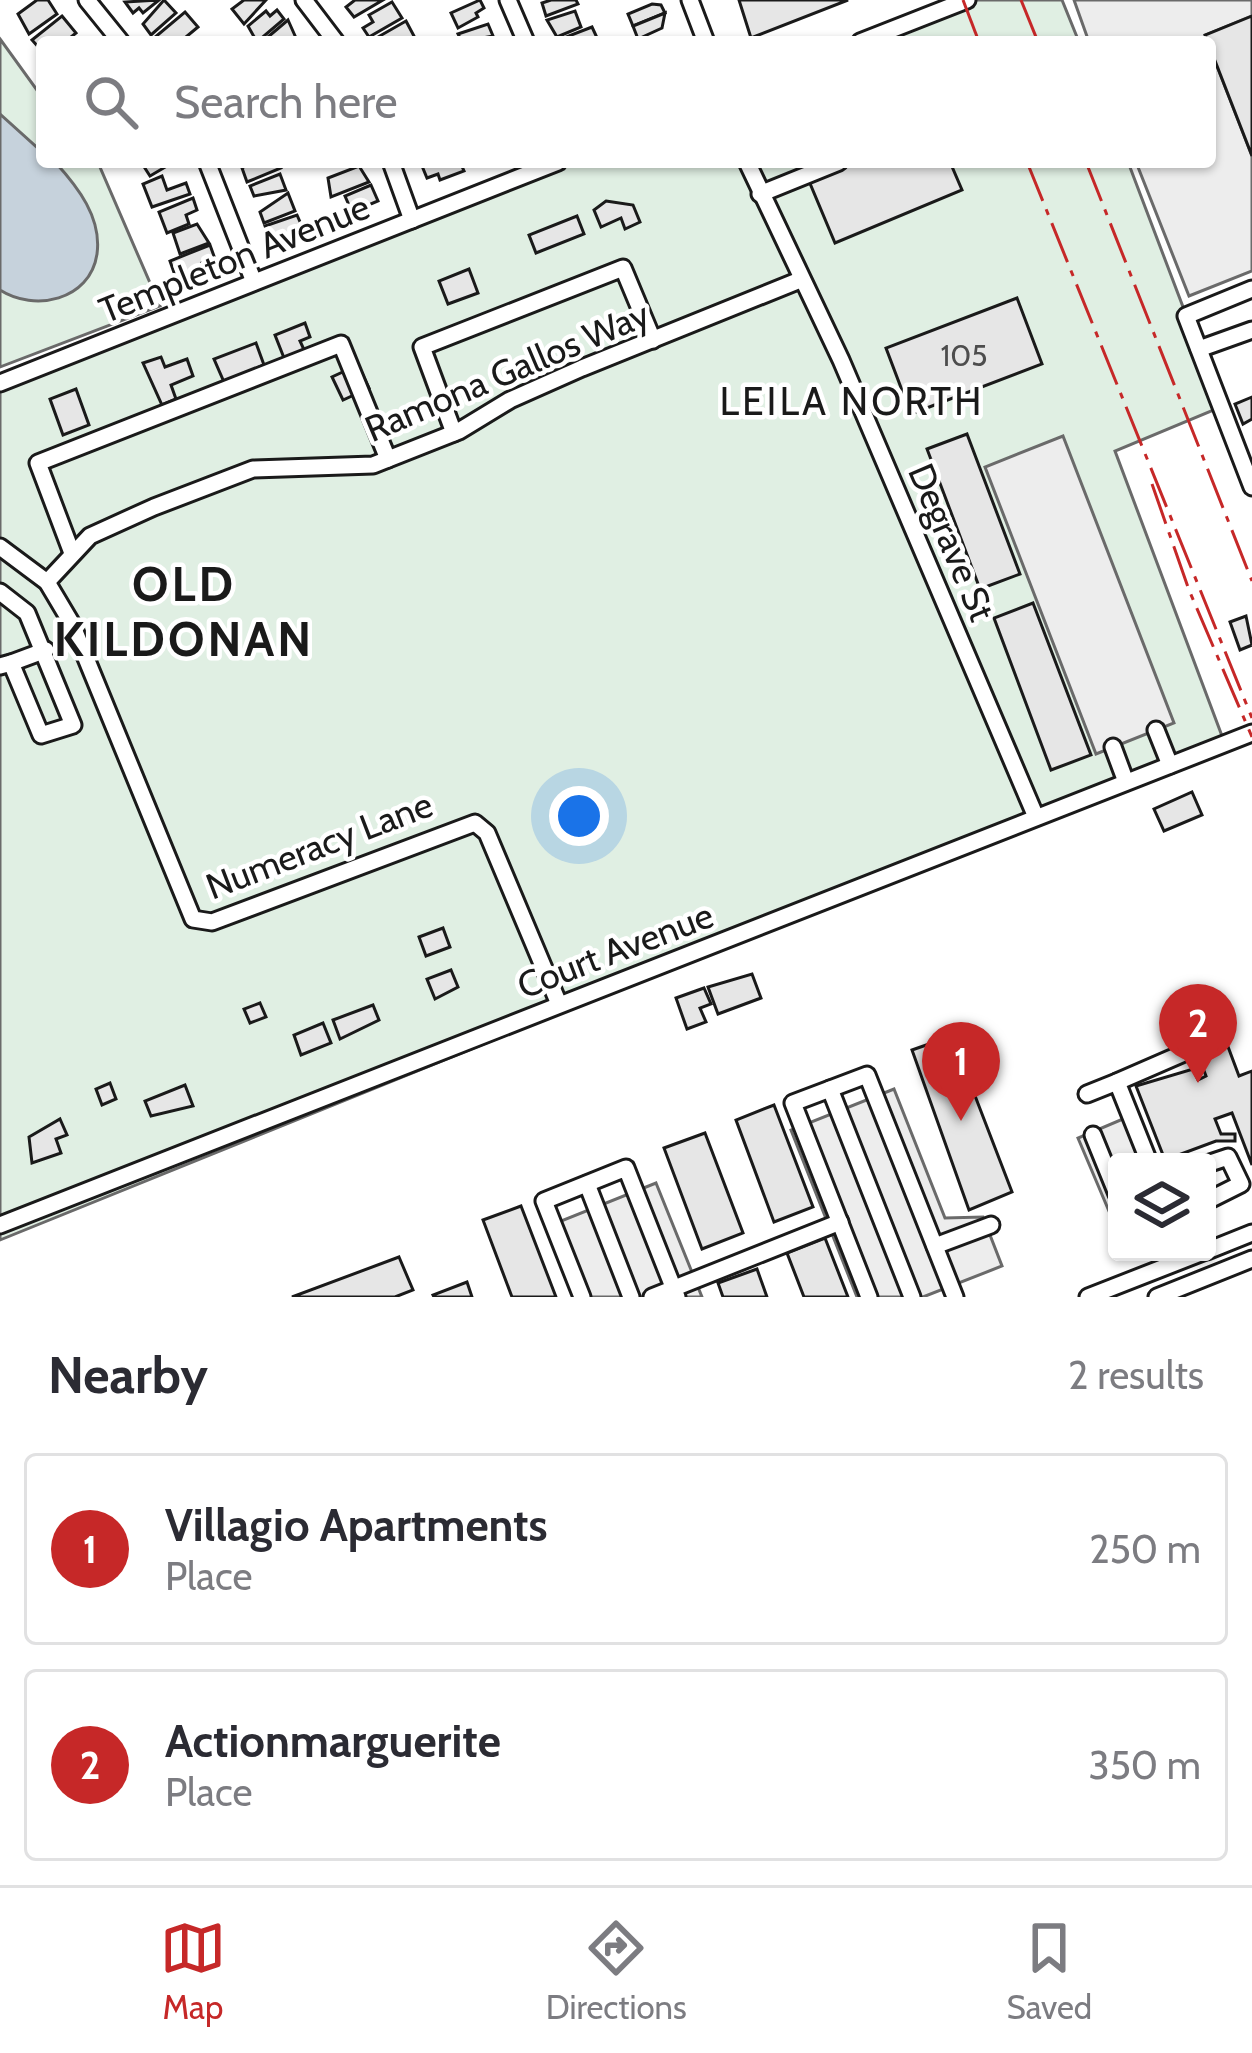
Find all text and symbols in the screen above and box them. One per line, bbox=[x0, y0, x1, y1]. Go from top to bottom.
search box bbox=[36, 36, 1216, 168]
icon: search bbox=[78, 69, 144, 135]
text: Search here bbox=[174, 75, 398, 129]
street label: Templeton Avenue bbox=[93, 184, 375, 332]
street label: Ramona Gallos Way bbox=[358, 291, 656, 451]
house number: 105 bbox=[941, 337, 987, 374]
district label: LEILA NORTH bbox=[719, 377, 985, 425]
street label: Degrave St bbox=[899, 457, 1005, 627]
district label: OLD KILDONAN bbox=[54, 555, 314, 668]
street label: Numeracy Lane bbox=[200, 782, 438, 908]
your location bbox=[549, 786, 609, 846]
street label: Court Avenue bbox=[511, 893, 719, 1007]
pin: 2 bbox=[1159, 984, 1237, 1083]
pin: 1 bbox=[922, 1022, 1000, 1121]
map controls bbox=[1108, 1153, 1216, 1261]
button: layers bbox=[1108, 1153, 1216, 1261]
text: Nearby bbox=[48, 1344, 208, 1406]
text: 2 results bbox=[1068, 1351, 1204, 1399]
text: Villagio Apartments bbox=[165, 1498, 548, 1552]
text: 1 bbox=[83, 1525, 97, 1573]
text: 250 m bbox=[1089, 1525, 1201, 1573]
text: Place bbox=[165, 1552, 252, 1600]
text: Actionmarguerite bbox=[165, 1714, 501, 1768]
text: 2 bbox=[80, 1741, 100, 1789]
text: 350 m bbox=[1089, 1741, 1201, 1789]
text: Place bbox=[165, 1768, 252, 1816]
tab: Map bbox=[160, 1915, 226, 2027]
tab: Directions bbox=[546, 1915, 687, 2027]
tab: Saved bbox=[1006, 1915, 1092, 2027]

